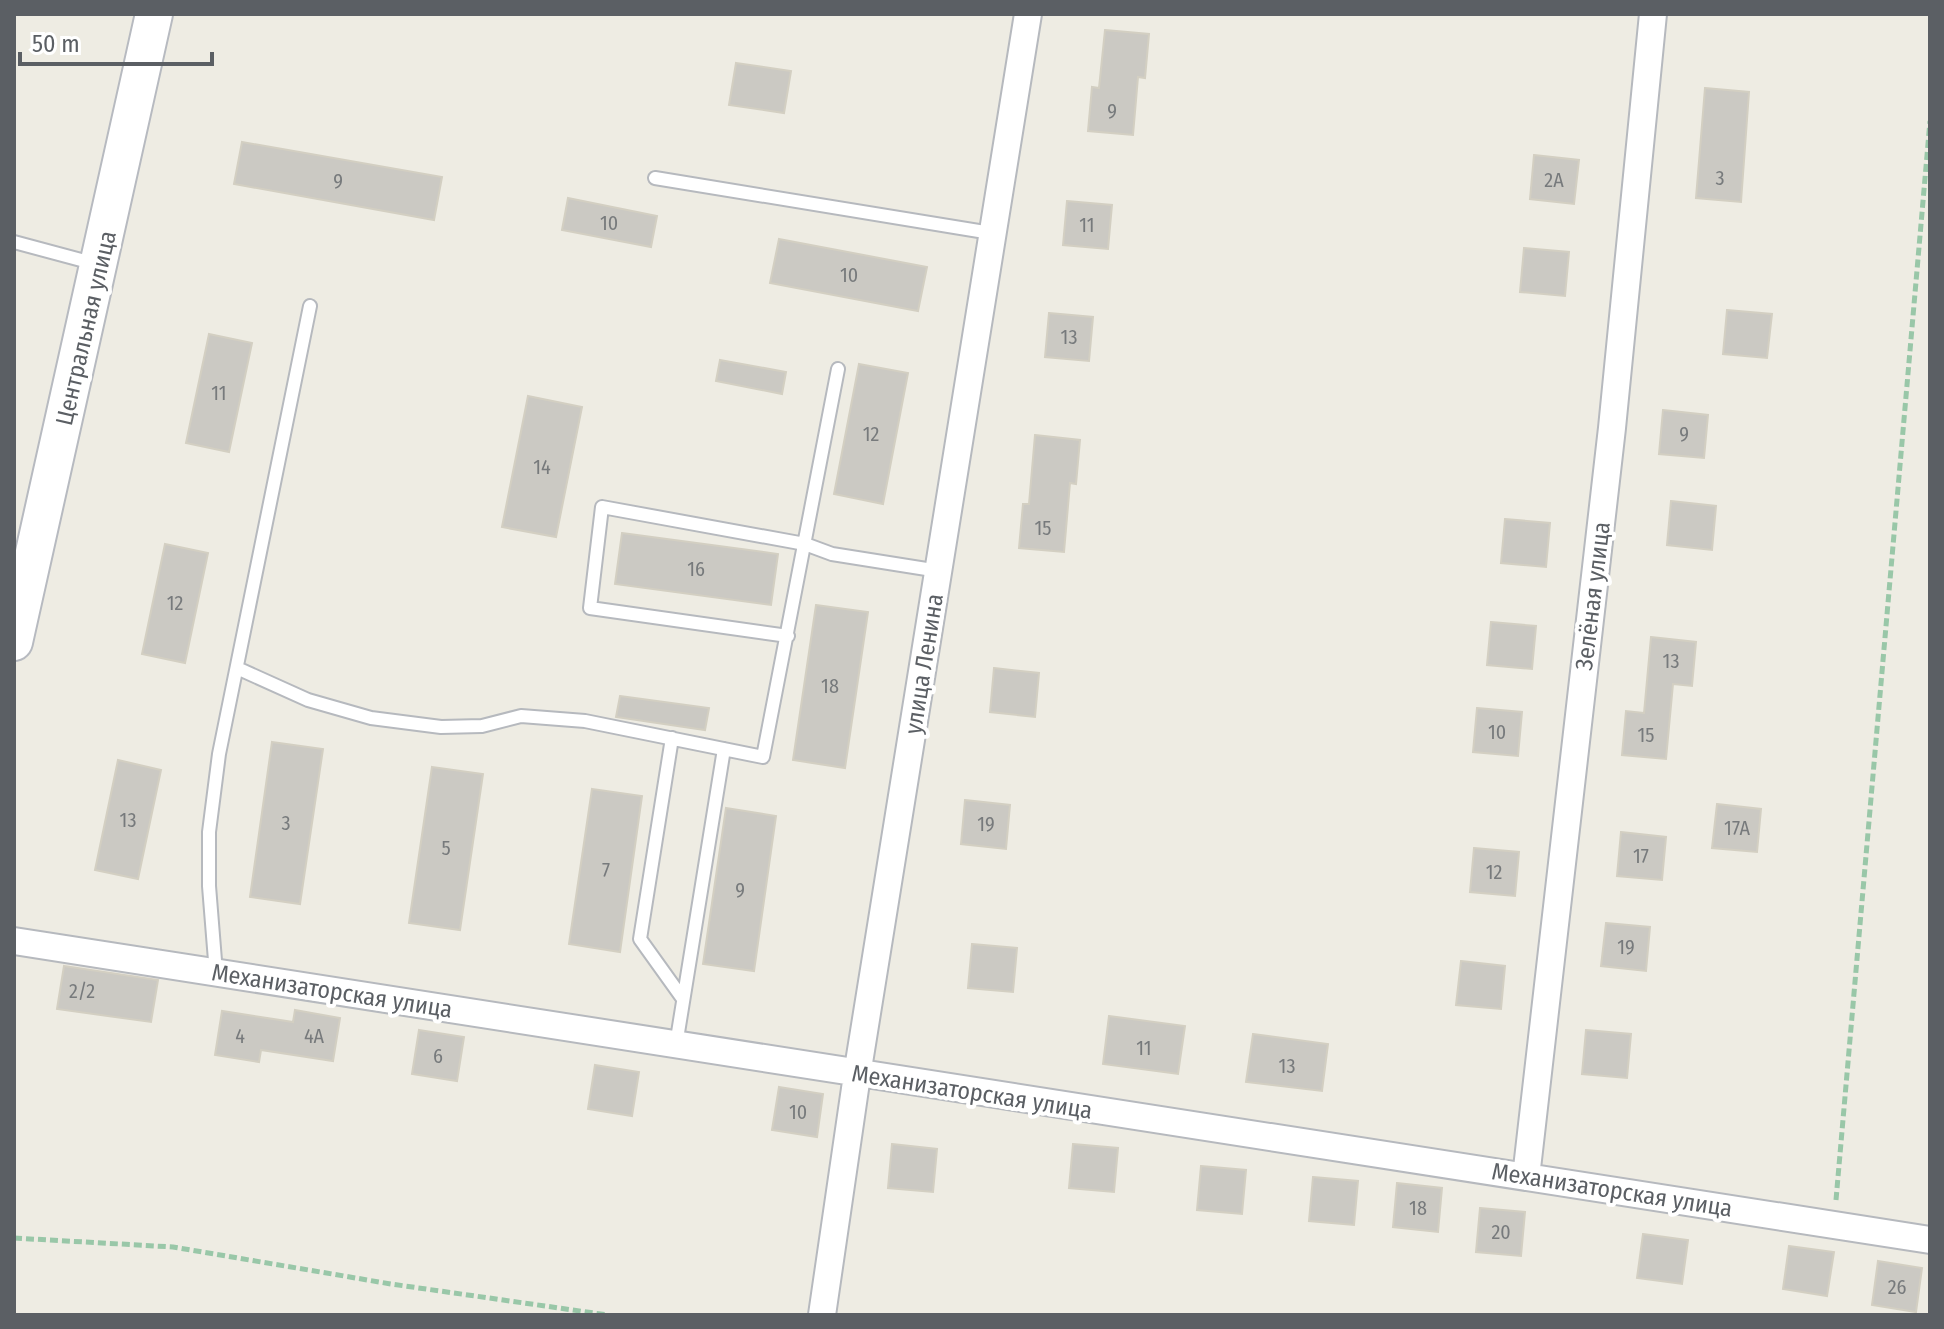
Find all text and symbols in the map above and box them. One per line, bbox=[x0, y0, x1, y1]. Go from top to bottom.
scale bar bbox=[20, 16, 212, 66]
text: 50 m bbox=[32, 30, 80, 58]
house number: 9 bbox=[1107, 99, 1117, 123]
house number: 3 bbox=[1715, 166, 1725, 190]
house number: 2А bbox=[1544, 168, 1564, 192]
house number: 9 bbox=[333, 169, 343, 193]
house number: 10 bbox=[600, 211, 618, 235]
house number: 11 bbox=[1079, 213, 1095, 237]
street label: Центральная улица bbox=[50, 228, 122, 428]
house number: 10 bbox=[840, 263, 858, 287]
house number: 13 bbox=[1061, 325, 1077, 349]
house number: 11 bbox=[211, 381, 227, 405]
house number: 12 bbox=[863, 422, 879, 446]
house number: 9 bbox=[1679, 422, 1689, 446]
house number: 14 bbox=[533, 455, 551, 479]
house number: 15 bbox=[1035, 516, 1051, 540]
street label: Зелёная улица bbox=[1570, 520, 1616, 672]
house number: 16 bbox=[687, 557, 705, 581]
house number: 12 bbox=[167, 591, 183, 615]
street label: улица Ленина bbox=[899, 592, 949, 736]
house number: 13 bbox=[1663, 649, 1679, 673]
house number: 18 bbox=[821, 674, 839, 698]
house number: 10 bbox=[1488, 720, 1506, 744]
house number: 15 bbox=[1638, 723, 1654, 747]
house number: 13 bbox=[120, 808, 136, 832]
house number: 3 bbox=[281, 811, 291, 835]
house number: 19 bbox=[977, 812, 995, 836]
house number: 17А bbox=[1724, 816, 1750, 840]
house number: 5 bbox=[441, 836, 451, 860]
house number: 17 bbox=[1633, 844, 1649, 868]
house number: 7 bbox=[602, 858, 610, 882]
house number: 12 bbox=[1486, 860, 1502, 884]
house number: 9 bbox=[735, 878, 745, 902]
house number: 19 bbox=[1617, 935, 1635, 959]
street label: Механизаторская улица bbox=[210, 958, 454, 1024]
house number: 2/2 bbox=[69, 979, 95, 1003]
house number: 4 bbox=[235, 1024, 245, 1048]
house number: 4А bbox=[304, 1024, 325, 1048]
house number: 11 bbox=[1136, 1036, 1152, 1060]
house number: 6 bbox=[433, 1044, 443, 1068]
house number: 13 bbox=[1279, 1054, 1295, 1078]
street label: Механизаторская улица bbox=[850, 1059, 1094, 1125]
house number: 10 bbox=[789, 1100, 807, 1124]
street label: Механизаторская улица bbox=[1490, 1157, 1734, 1223]
house number: 18 bbox=[1409, 1196, 1427, 1220]
house number: 20 bbox=[1491, 1220, 1511, 1244]
house number: 26 bbox=[1888, 1275, 1906, 1299]

